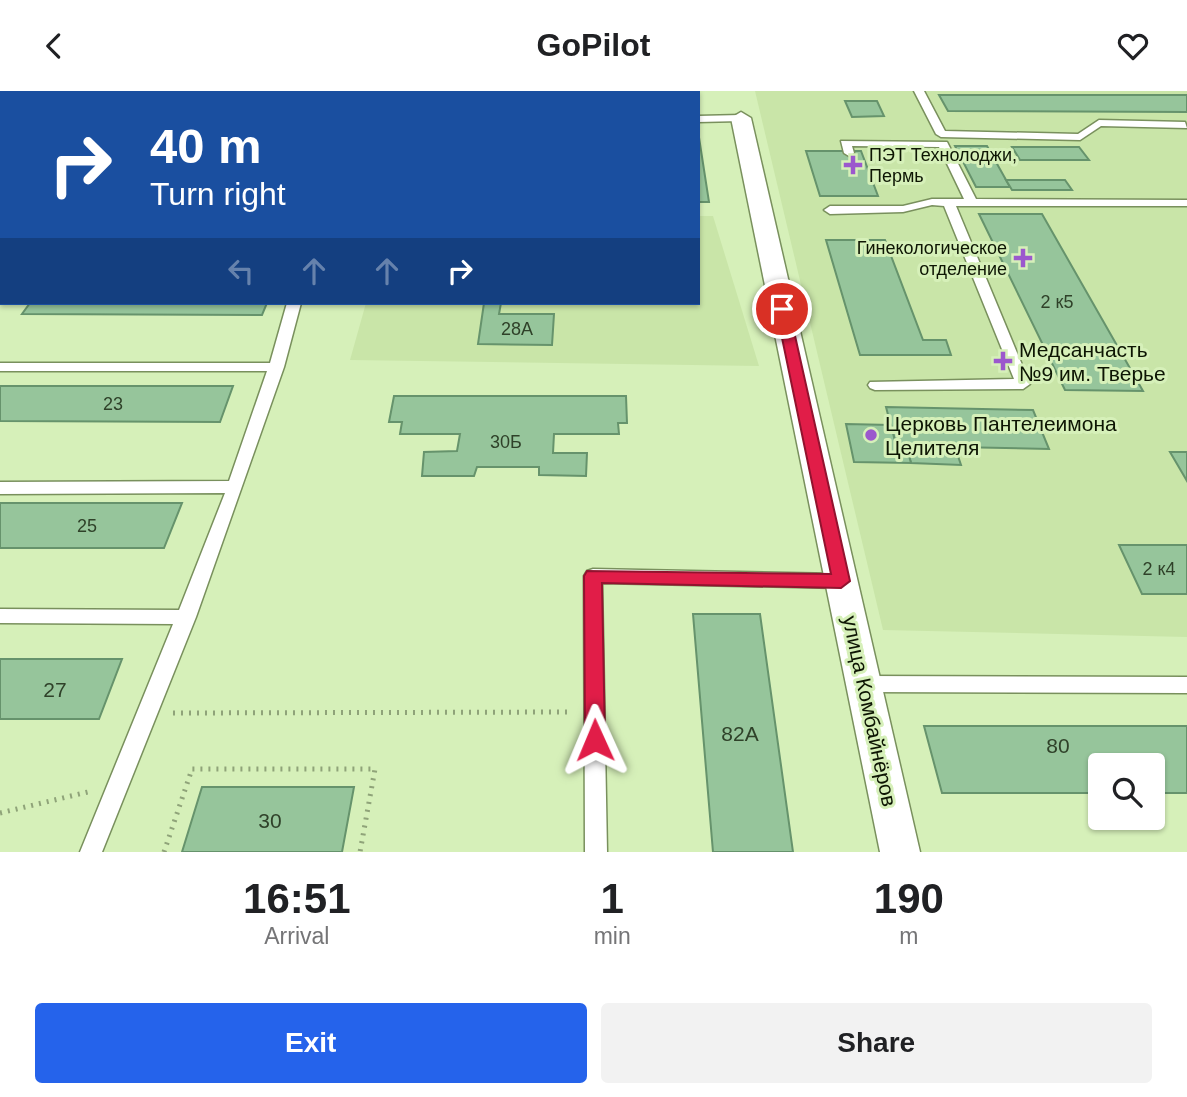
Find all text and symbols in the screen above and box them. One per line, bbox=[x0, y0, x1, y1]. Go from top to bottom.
icon: back bbox=[35, 27, 73, 65]
text: GoPilot bbox=[537, 27, 650, 63]
icon: heart bbox=[1114, 27, 1152, 65]
icon: right bbox=[35, 119, 126, 210]
text: 40 m bbox=[150, 119, 262, 173]
place label: ПЭТ Технолоджи, Пермь bbox=[869, 145, 1017, 186]
marker: ПЭТ Технолоджи, Пермь bbox=[843, 155, 863, 175]
text: Turn right bbox=[150, 176, 286, 212]
place label: Гинекологическое отделение bbox=[857, 238, 1007, 279]
marker: Гинекологическое отделение bbox=[1013, 248, 1033, 268]
icon: left bbox=[222, 252, 260, 290]
icon: ahead bbox=[295, 252, 333, 290]
icon: ahead bbox=[368, 252, 406, 290]
icon: right bbox=[441, 252, 479, 290]
pin bbox=[752, 279, 812, 339]
icon: arrive bbox=[763, 290, 801, 328]
house number: 2 к5 bbox=[1041, 292, 1073, 312]
house number: 28А bbox=[501, 319, 533, 339]
place label: Медсанчасть №9 им. Тверье bbox=[1019, 338, 1166, 385]
marker: Медсанчасть №9 им. Тверье bbox=[993, 351, 1013, 371]
house number: 23 bbox=[103, 394, 123, 414]
place label: Церковь Пантелеимона Целителя bbox=[885, 412, 1117, 459]
marker: Церковь Пантелеимона Целителя bbox=[863, 427, 879, 443]
house number: 30Б bbox=[490, 432, 522, 452]
house number: 25 bbox=[77, 516, 97, 536]
house number: 2 к4 bbox=[1143, 559, 1175, 579]
street label: улица Комбайнёров bbox=[839, 614, 901, 808]
house number: 27 bbox=[43, 678, 67, 701]
position arrow bbox=[558, 703, 632, 777]
house number: 82А bbox=[721, 722, 759, 745]
house number: 80 bbox=[1046, 734, 1070, 757]
map controls bbox=[1088, 753, 1165, 830]
button: search bbox=[1088, 753, 1165, 830]
house number: 30 bbox=[258, 809, 282, 832]
text: 16:51 bbox=[243, 875, 351, 922]
text: 1 bbox=[600, 875, 624, 922]
text: 190 bbox=[874, 875, 944, 922]
text: Arrival bbox=[264, 923, 329, 949]
text: min bbox=[594, 923, 631, 949]
text: m bbox=[899, 923, 918, 949]
button: Exit bbox=[35, 1003, 587, 1083]
button: Share bbox=[601, 1003, 1152, 1083]

